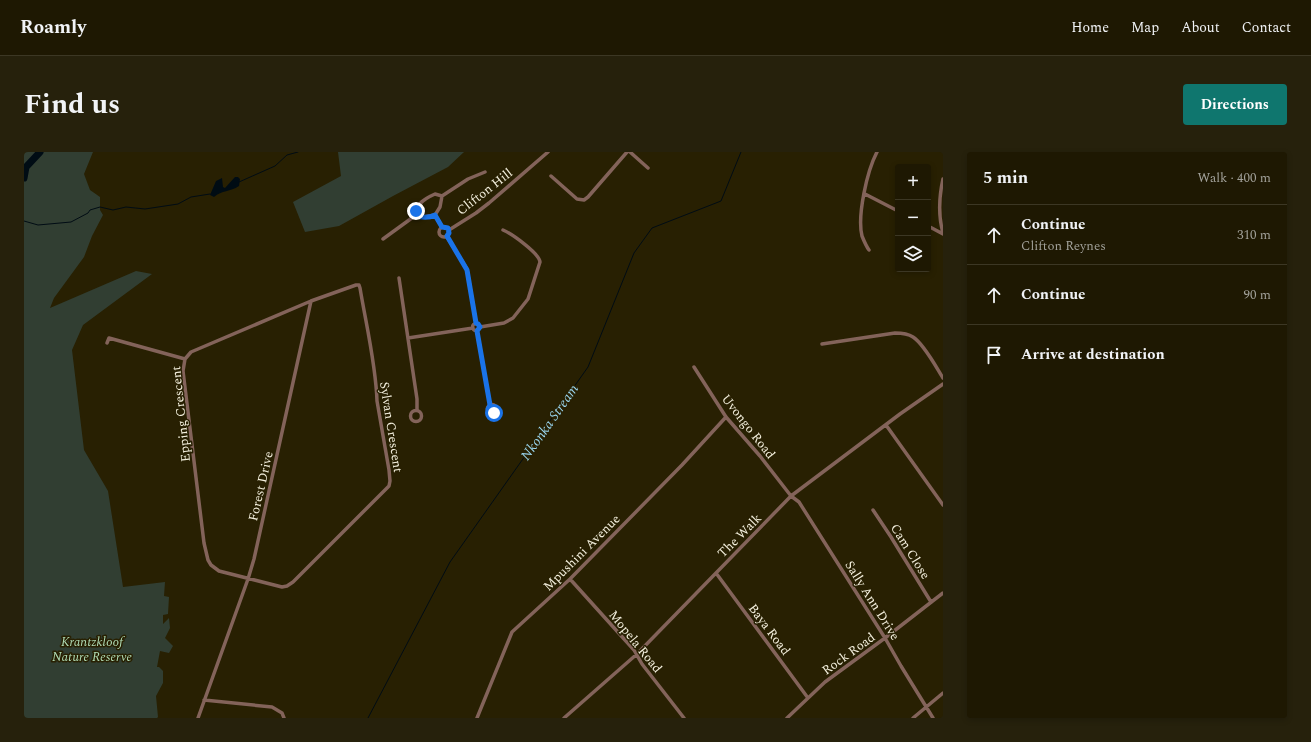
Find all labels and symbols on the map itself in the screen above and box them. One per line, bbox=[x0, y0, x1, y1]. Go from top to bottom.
street label: Clifton Hill bbox=[452, 163, 517, 220]
route end bbox=[407, 202, 425, 220]
street label: Epping Crescent bbox=[166, 365, 196, 463]
street label: Sylvan Crescent bbox=[374, 380, 408, 474]
water label: Nkonka Stream bbox=[515, 380, 584, 465]
street label: Uvongo Road bbox=[716, 390, 780, 463]
route start bbox=[485, 404, 503, 422]
street label: Forest Drive bbox=[243, 449, 279, 523]
street label: The Walk bbox=[713, 509, 766, 562]
street label: Mpushini Avenue bbox=[539, 510, 625, 596]
street label: Cam Close bbox=[885, 520, 935, 583]
street label: Sally Ann Drive bbox=[840, 557, 905, 644]
street label: Baya Road bbox=[743, 600, 795, 660]
street label: Mopela Road bbox=[604, 606, 667, 677]
street label: Rock Road bbox=[818, 628, 879, 680]
park label: Krantzkloof Nature Reserve bbox=[52, 632, 132, 667]

